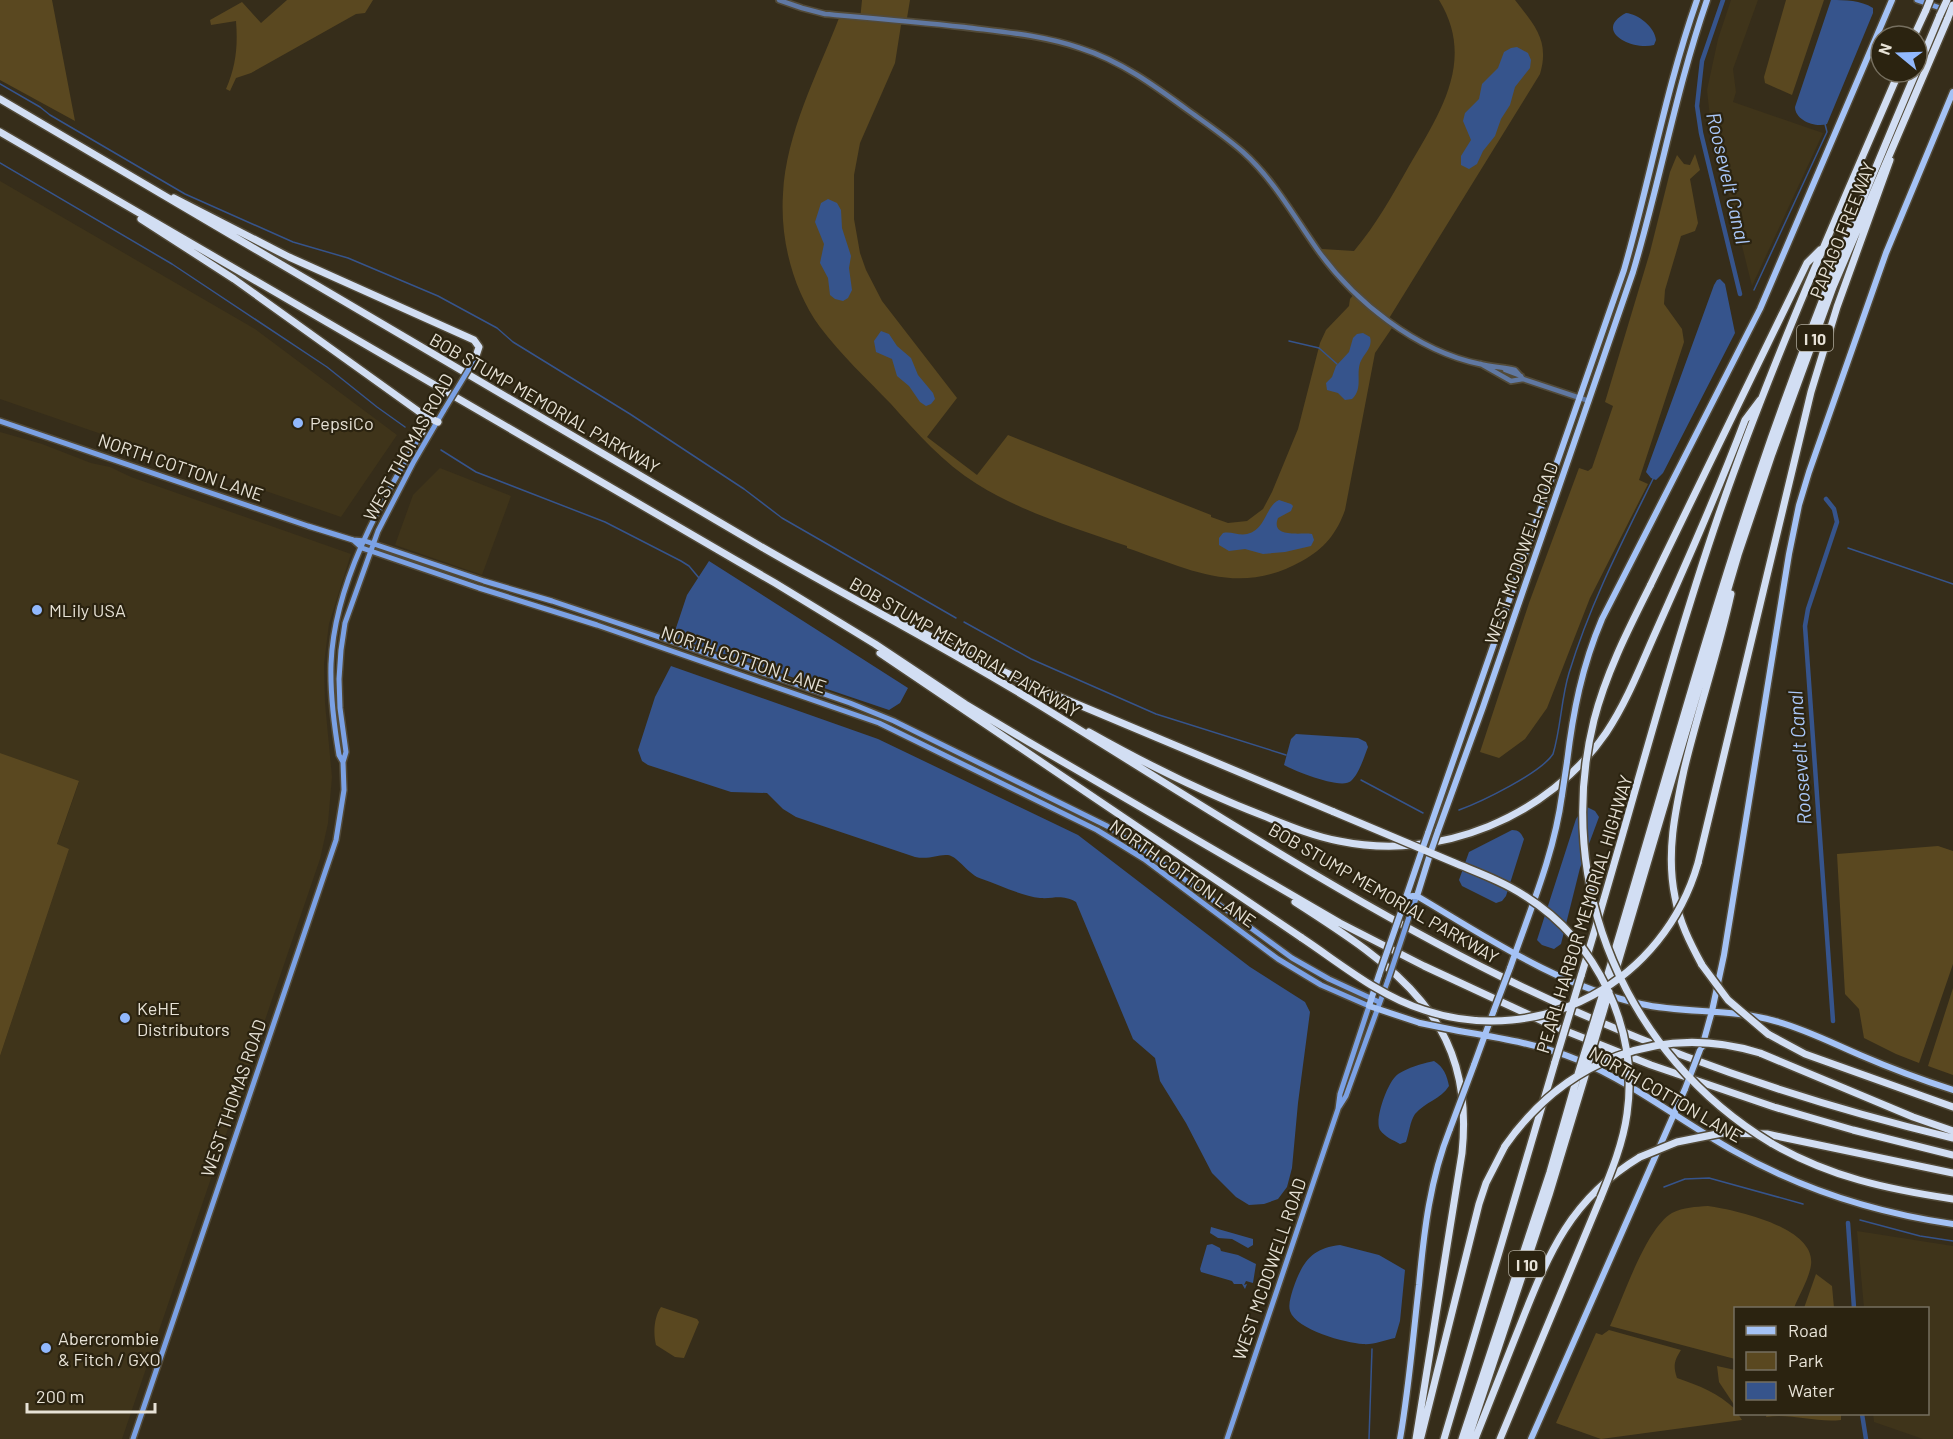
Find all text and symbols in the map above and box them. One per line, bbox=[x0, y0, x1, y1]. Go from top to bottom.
north arrow bbox=[1869, 24, 1929, 84]
text: N bbox=[1874, 41, 1895, 57]
water label: Roosevelt Canal bbox=[1702, 110, 1756, 247]
street label: PAPAGO FREEWAY bbox=[1805, 159, 1879, 301]
road number: I 10 bbox=[1797, 325, 1833, 351]
street label: BOB STUMP MEMORIAL PARKWAY bbox=[426, 328, 664, 478]
street label: WEST THOMAS ROAD bbox=[358, 369, 458, 525]
place label: PepsiCo bbox=[310, 412, 374, 434]
marker: PepsiCo bbox=[291, 416, 305, 430]
street label: NORTH COTTON LANE bbox=[96, 428, 266, 506]
street label: WEST MCDOWELL ROAD bbox=[1479, 459, 1563, 647]
street label: BOB STUMP MEMORIAL PARKWAY bbox=[846, 572, 1084, 722]
place label: MLily USA bbox=[49, 599, 126, 621]
marker: MLily USA bbox=[30, 603, 44, 617]
street label: NORTH COTTON LANE bbox=[659, 620, 829, 698]
water label: Roosevelt Canal bbox=[1782, 689, 1816, 826]
street label: PEARL HARBOR MEMORIAL HIGHWAY bbox=[1531, 772, 1637, 1056]
street label: NORTH COTTON LANE bbox=[1106, 814, 1260, 932]
street label: BOB STUMP MEMORIAL PARKWAY bbox=[1265, 818, 1503, 968]
place label: KeHE Distributors bbox=[137, 997, 230, 1040]
marker: KeHE Distributors bbox=[118, 1011, 132, 1025]
street label: WEST THOMAS ROAD bbox=[196, 1016, 270, 1180]
street label: NORTH COTTON LANE bbox=[1585, 1041, 1747, 1147]
street label: WEST MCDOWELL ROAD bbox=[1227, 1175, 1311, 1363]
road number: I 10 bbox=[1509, 1251, 1545, 1277]
legend bbox=[1734, 1307, 1929, 1415]
text: Road bbox=[1788, 1319, 1828, 1341]
place label: Abercrombie & Fitch / GXO bbox=[58, 1327, 161, 1370]
marker: Abercrombie & Fitch / GXO bbox=[39, 1341, 53, 1355]
text: Park bbox=[1788, 1349, 1823, 1371]
scale bar bbox=[27, 1376, 154, 1414]
text: Water bbox=[1788, 1379, 1835, 1401]
text: 200 m bbox=[36, 1385, 84, 1407]

